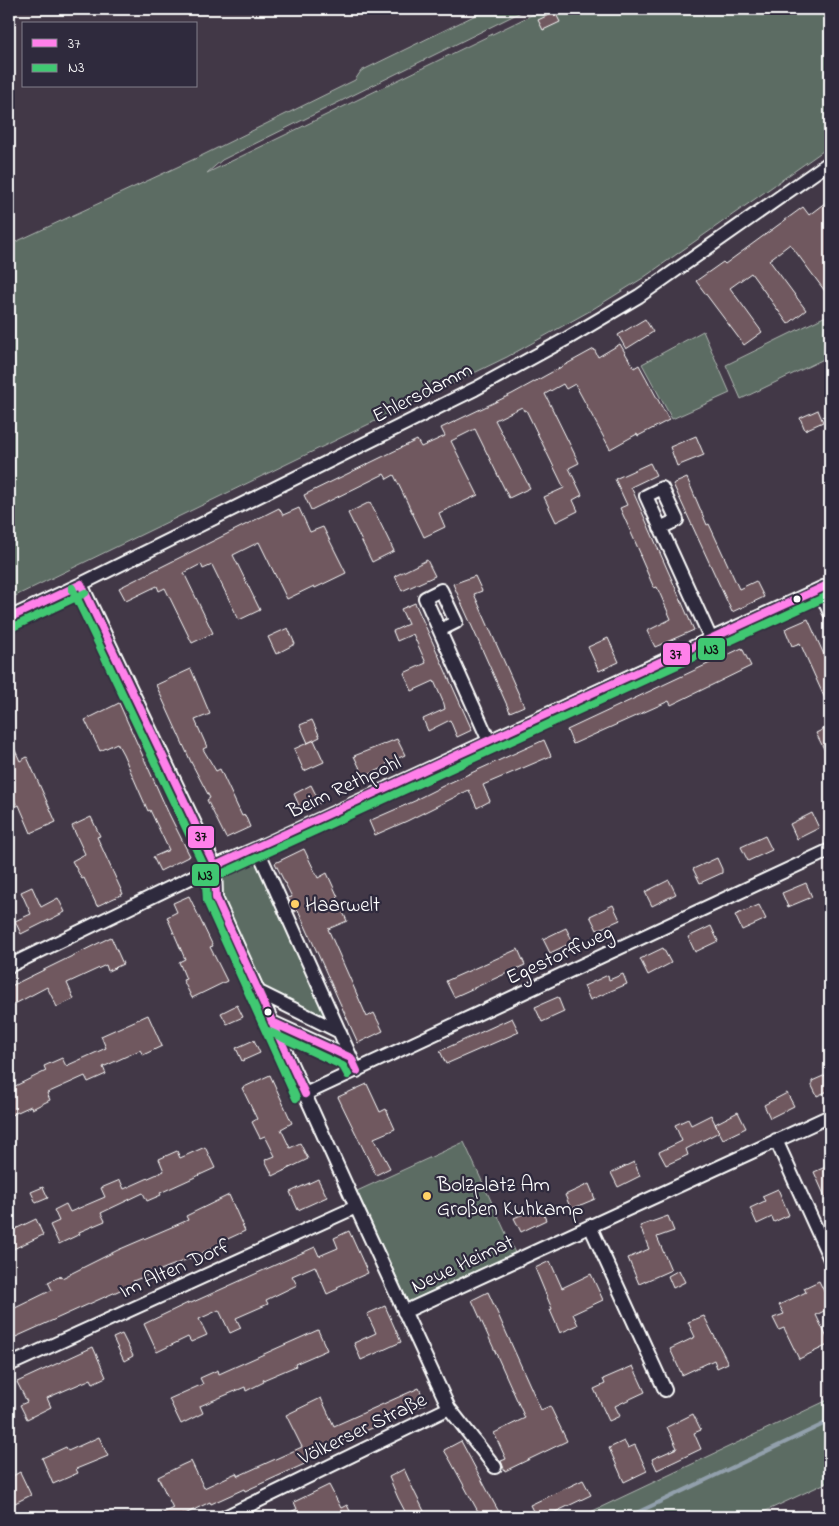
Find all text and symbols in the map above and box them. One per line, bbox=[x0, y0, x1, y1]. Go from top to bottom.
legend bbox=[22, 22, 198, 88]
text: 37 bbox=[68, 33, 80, 55]
text: N3 bbox=[68, 57, 84, 79]
street label: Ehlersdamm bbox=[368, 356, 478, 432]
unlabelled marker bbox=[792, 594, 802, 604]
line badge: N3 bbox=[697, 637, 726, 661]
text: N3 bbox=[703, 640, 719, 661]
line badge: 37 bbox=[662, 642, 691, 666]
text: 37 bbox=[669, 645, 682, 666]
street label: Beim Rethpohl bbox=[282, 748, 407, 828]
line badge: 37 bbox=[187, 825, 215, 849]
text: 37 bbox=[194, 827, 207, 848]
line badge: N3 bbox=[191, 863, 220, 887]
text: N3 bbox=[197, 866, 213, 887]
place label: Haarwelt bbox=[305, 891, 380, 921]
marker: Haarwelt bbox=[289, 898, 301, 910]
street label: Egestorffweg bbox=[502, 918, 619, 995]
unlabelled marker bbox=[263, 1007, 273, 1017]
place label: Bolzplatz Am Großen Kuhkamp bbox=[436, 1171, 583, 1225]
marker: Bolzplatz Am Großen Kuhkamp bbox=[421, 1190, 433, 1202]
street label: Neue Heimat bbox=[407, 1228, 519, 1302]
street label: Im Alten Dorf bbox=[115, 1232, 235, 1307]
street label: Völkerser Straße bbox=[293, 1385, 433, 1474]

